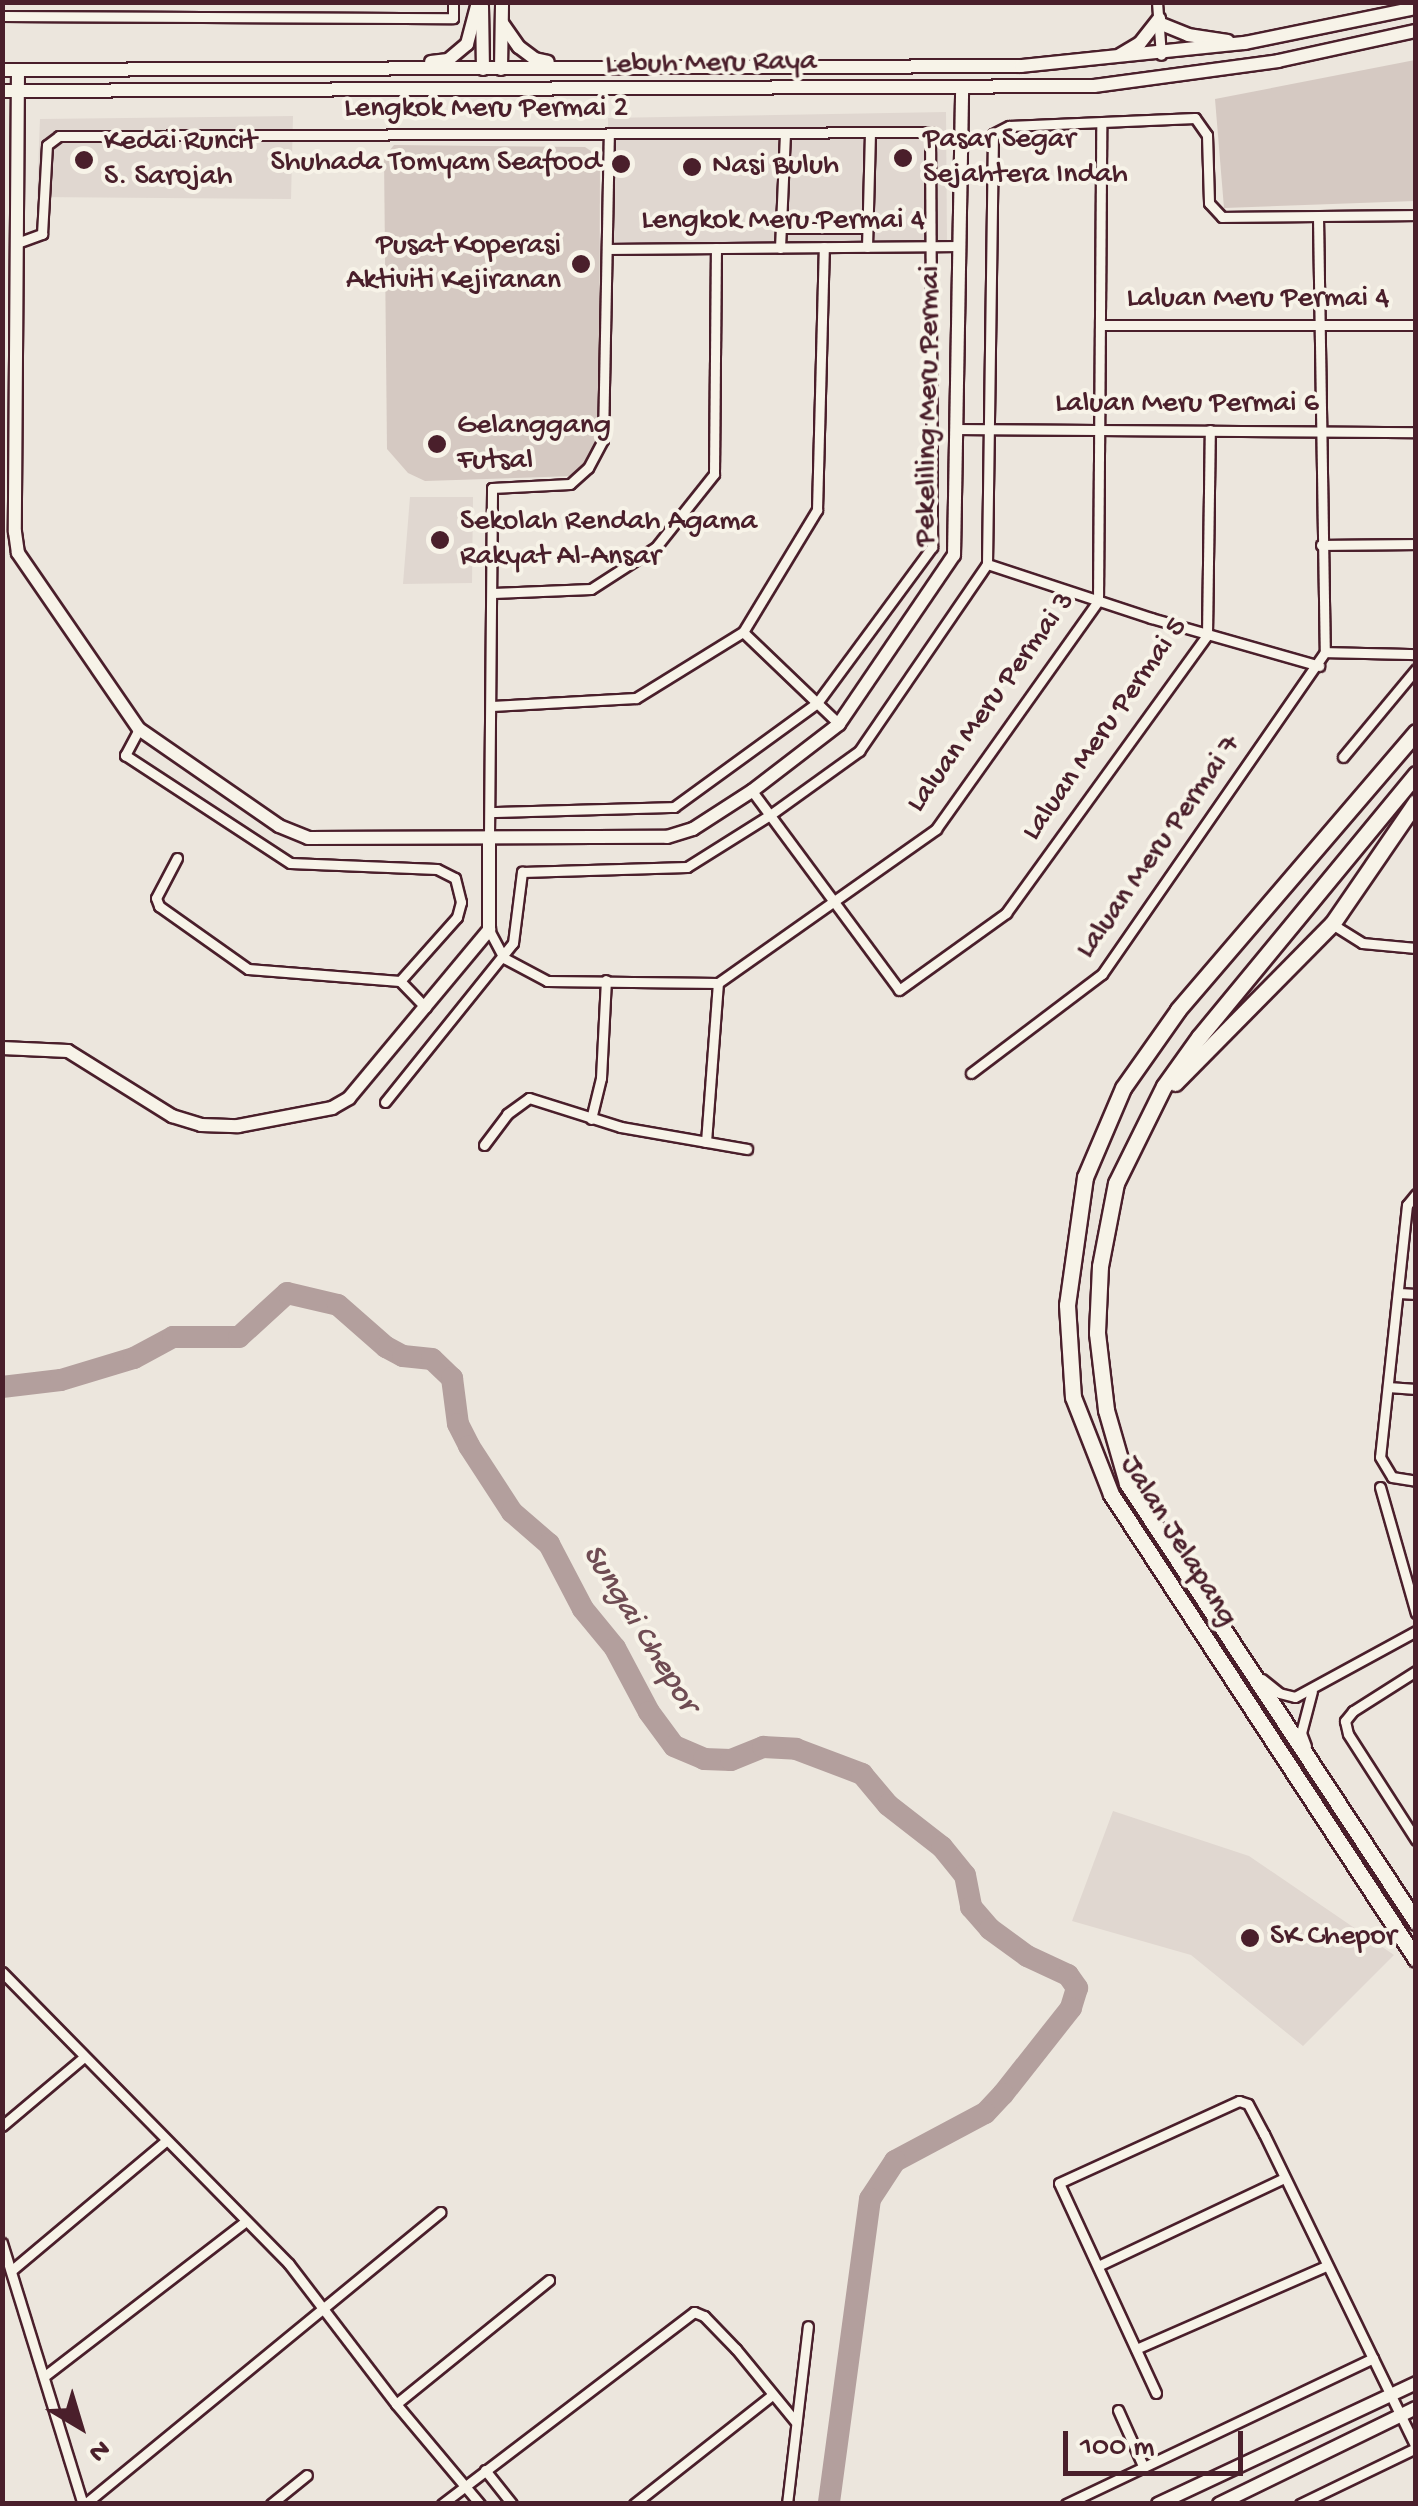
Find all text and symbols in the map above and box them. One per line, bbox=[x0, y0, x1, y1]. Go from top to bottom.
street label: Lebuh Meru Raya bbox=[605, 45, 817, 85]
street label: Lengkok Meru Permai 2 bbox=[344, 92, 628, 128]
place label: Pasar Segar Sejahtera Indah bbox=[923, 123, 1128, 194]
place label: Kedai Runcit S. Sarojah bbox=[104, 125, 257, 196]
place label: Shuhada Tomyam Seafood bbox=[271, 146, 601, 182]
marker: Pasar Segar Sejahtera Indah bbox=[892, 147, 914, 169]
marker: Kedai Runcit S. Sarojah bbox=[73, 149, 95, 171]
place label: Nasi Buluh bbox=[712, 149, 839, 185]
marker: Shuhada Tomyam Seafood bbox=[610, 153, 632, 175]
marker: Nasi Buluh bbox=[681, 156, 703, 178]
street label: Lengkok Meru Permai 4 bbox=[641, 204, 925, 240]
place label: Pusat Koperasi Aktiviti Kejiranan bbox=[346, 229, 561, 300]
marker: Pusat Koperasi Aktiviti Kejiranan bbox=[570, 253, 592, 275]
street label: Pekeliling Meru Permai bbox=[910, 265, 950, 547]
street label: Laluan Meru Permai 4 bbox=[1127, 282, 1389, 318]
street label: Laluan Meru Permai 6 bbox=[1055, 387, 1319, 423]
place label: Gelanggang Futsal bbox=[457, 409, 611, 480]
marker: Gelanggang Futsal bbox=[426, 433, 448, 455]
place label: Sekolah Rendah Agama Rakyat Al-Ansar bbox=[460, 505, 757, 576]
marker: Sekolah Rendah Agama Rakyat Al-Ansar bbox=[429, 529, 451, 551]
street label: Laluan Meru Permai 3 bbox=[900, 586, 1084, 820]
street label: Laluan Meru Permai 5 bbox=[1015, 611, 1197, 849]
street label: Laluan Meru Permai 7 bbox=[1069, 729, 1251, 967]
street label: Jalan Jelapang bbox=[1110, 1450, 1244, 1634]
water label: Sungai Chepor bbox=[572, 1538, 706, 1720]
place label: SK Chepor bbox=[1270, 1920, 1396, 1956]
marker: SK Chepor bbox=[1239, 1927, 1261, 1949]
north arrow bbox=[30, 2376, 130, 2476]
scale bar bbox=[1068, 2411, 1248, 2473]
text: N bbox=[81, 2431, 116, 2469]
text: 100 m bbox=[1080, 2431, 1155, 2466]

